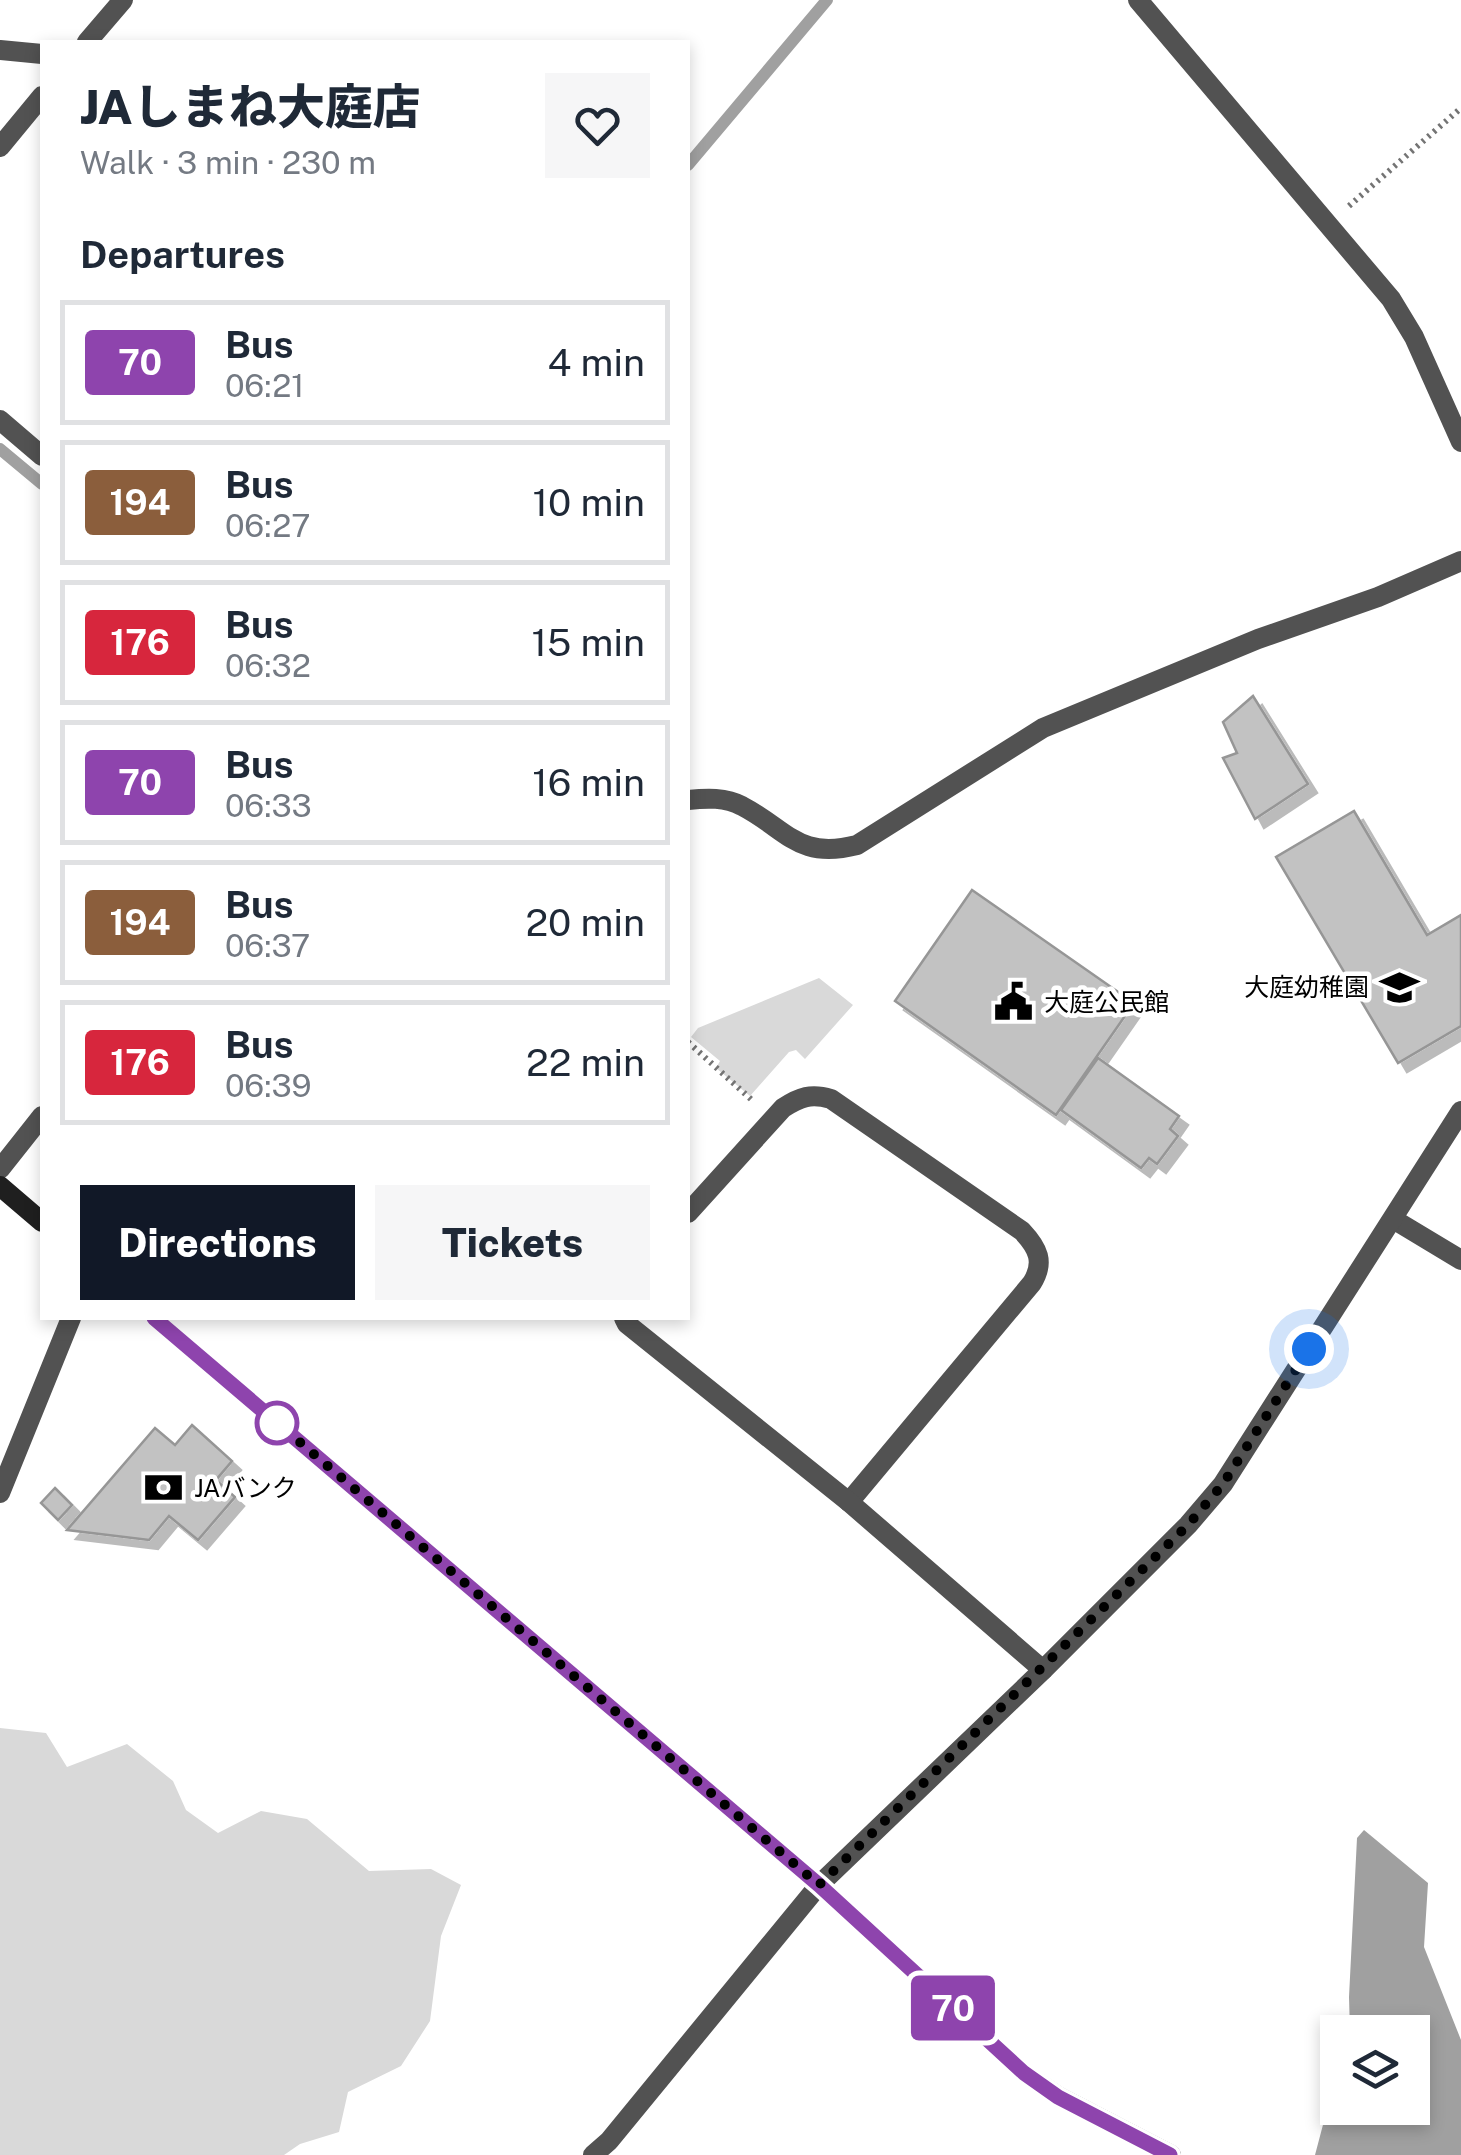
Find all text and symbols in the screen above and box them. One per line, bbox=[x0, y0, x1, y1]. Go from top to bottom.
button: heart bbox=[545, 73, 650, 178]
text: JAしまね大庭店 bbox=[80, 78, 421, 135]
text: Walk · 3 min · 230 m bbox=[80, 144, 376, 181]
text: Departures bbox=[80, 232, 285, 277]
text: Bus bbox=[225, 322, 294, 367]
text: 4 min bbox=[547, 340, 645, 385]
text: 70 bbox=[118, 342, 162, 383]
text: 06:21 bbox=[225, 367, 304, 404]
text: Bus bbox=[225, 462, 294, 507]
text: 10 min bbox=[533, 480, 645, 525]
text: 194 bbox=[110, 482, 170, 523]
text: 06:27 bbox=[225, 507, 310, 544]
text: Bus bbox=[225, 602, 294, 647]
text: 15 min bbox=[532, 620, 645, 665]
text: 176 bbox=[110, 622, 170, 663]
text: 06:32 bbox=[225, 647, 311, 684]
text: Bus bbox=[225, 742, 294, 787]
text: 16 min bbox=[532, 760, 645, 805]
text: 70 bbox=[118, 762, 162, 803]
text: 06:33 bbox=[225, 787, 312, 824]
text: Bus bbox=[225, 882, 294, 927]
text: 20 min bbox=[525, 900, 645, 945]
text: 194 bbox=[110, 902, 170, 943]
text: 06:37 bbox=[225, 927, 310, 964]
school or university icon: 大庭幼稚園 bbox=[1378, 966, 1420, 1008]
place label: 大庭幼稚園 bbox=[1244, 972, 1369, 1002]
public building icon: 大庭公民館 bbox=[993, 981, 1035, 1023]
place label: 大庭公民館 bbox=[1044, 987, 1169, 1017]
text: Bus bbox=[225, 1022, 294, 1067]
text: 22 min bbox=[526, 1040, 645, 1085]
text: 176 bbox=[110, 1042, 170, 1083]
text: 06:39 bbox=[225, 1067, 311, 1104]
button: Directions bbox=[80, 1185, 355, 1300]
button: Tickets bbox=[375, 1185, 650, 1300]
your location bbox=[1284, 1324, 1334, 1374]
unlabelled marker bbox=[256, 1402, 298, 1444]
bank icon: JAバンク bbox=[143, 1467, 185, 1509]
place label: JAバンク bbox=[194, 1473, 297, 1503]
line badge: 70 bbox=[908, 1976, 998, 2040]
text: 70 bbox=[931, 1988, 975, 2029]
map controls bbox=[1320, 2015, 1430, 2125]
button: layers bbox=[1320, 2015, 1430, 2125]

